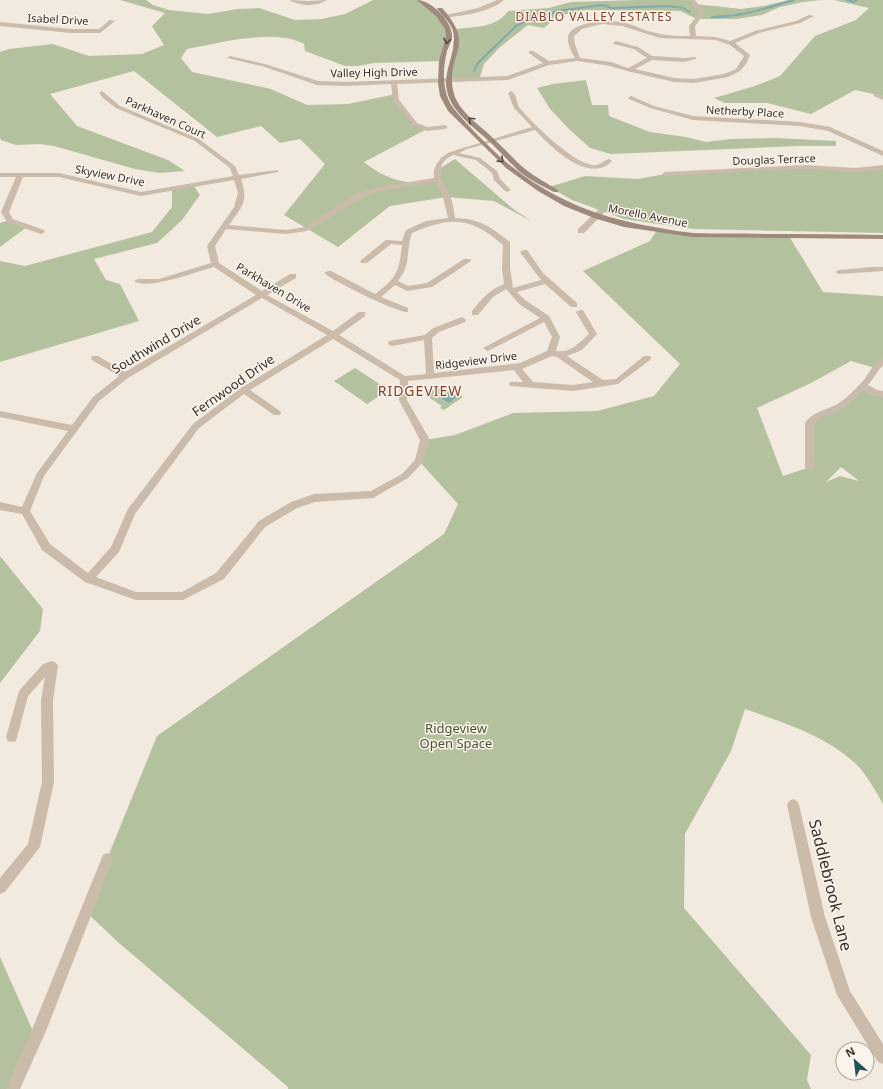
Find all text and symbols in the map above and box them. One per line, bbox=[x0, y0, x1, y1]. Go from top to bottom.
district label: DIABLO VALLEY ESTATES bbox=[515, 8, 673, 25]
street label: Isabel Drive bbox=[27, 10, 89, 28]
one-way arrow bbox=[443, 38, 452, 44]
street label: Valley High Drive bbox=[330, 64, 418, 80]
street label: Parkhaven Court bbox=[123, 93, 209, 141]
street label: Netherby Place bbox=[706, 101, 784, 121]
one-way arrow bbox=[468, 117, 476, 125]
street label: Douglas Terrace bbox=[732, 150, 816, 168]
one-way arrow bbox=[497, 155, 504, 162]
street label: Skyview Drive bbox=[74, 161, 146, 189]
street label: Morello Avenue bbox=[607, 200, 689, 230]
street label: Parkhaven Drive bbox=[234, 259, 314, 315]
street label: Southwind Drive bbox=[108, 310, 204, 378]
street label: Ridgeview Drive bbox=[434, 348, 518, 372]
street label: Fernwood Drive bbox=[188, 350, 278, 420]
district label: RIDGEVIEW bbox=[378, 381, 462, 400]
park label: Ridgeview Open Space bbox=[420, 719, 492, 752]
street label: Saddlebrook Lane bbox=[804, 817, 858, 953]
north arrow bbox=[835, 1041, 875, 1081]
text: N bbox=[843, 1043, 858, 1060]

